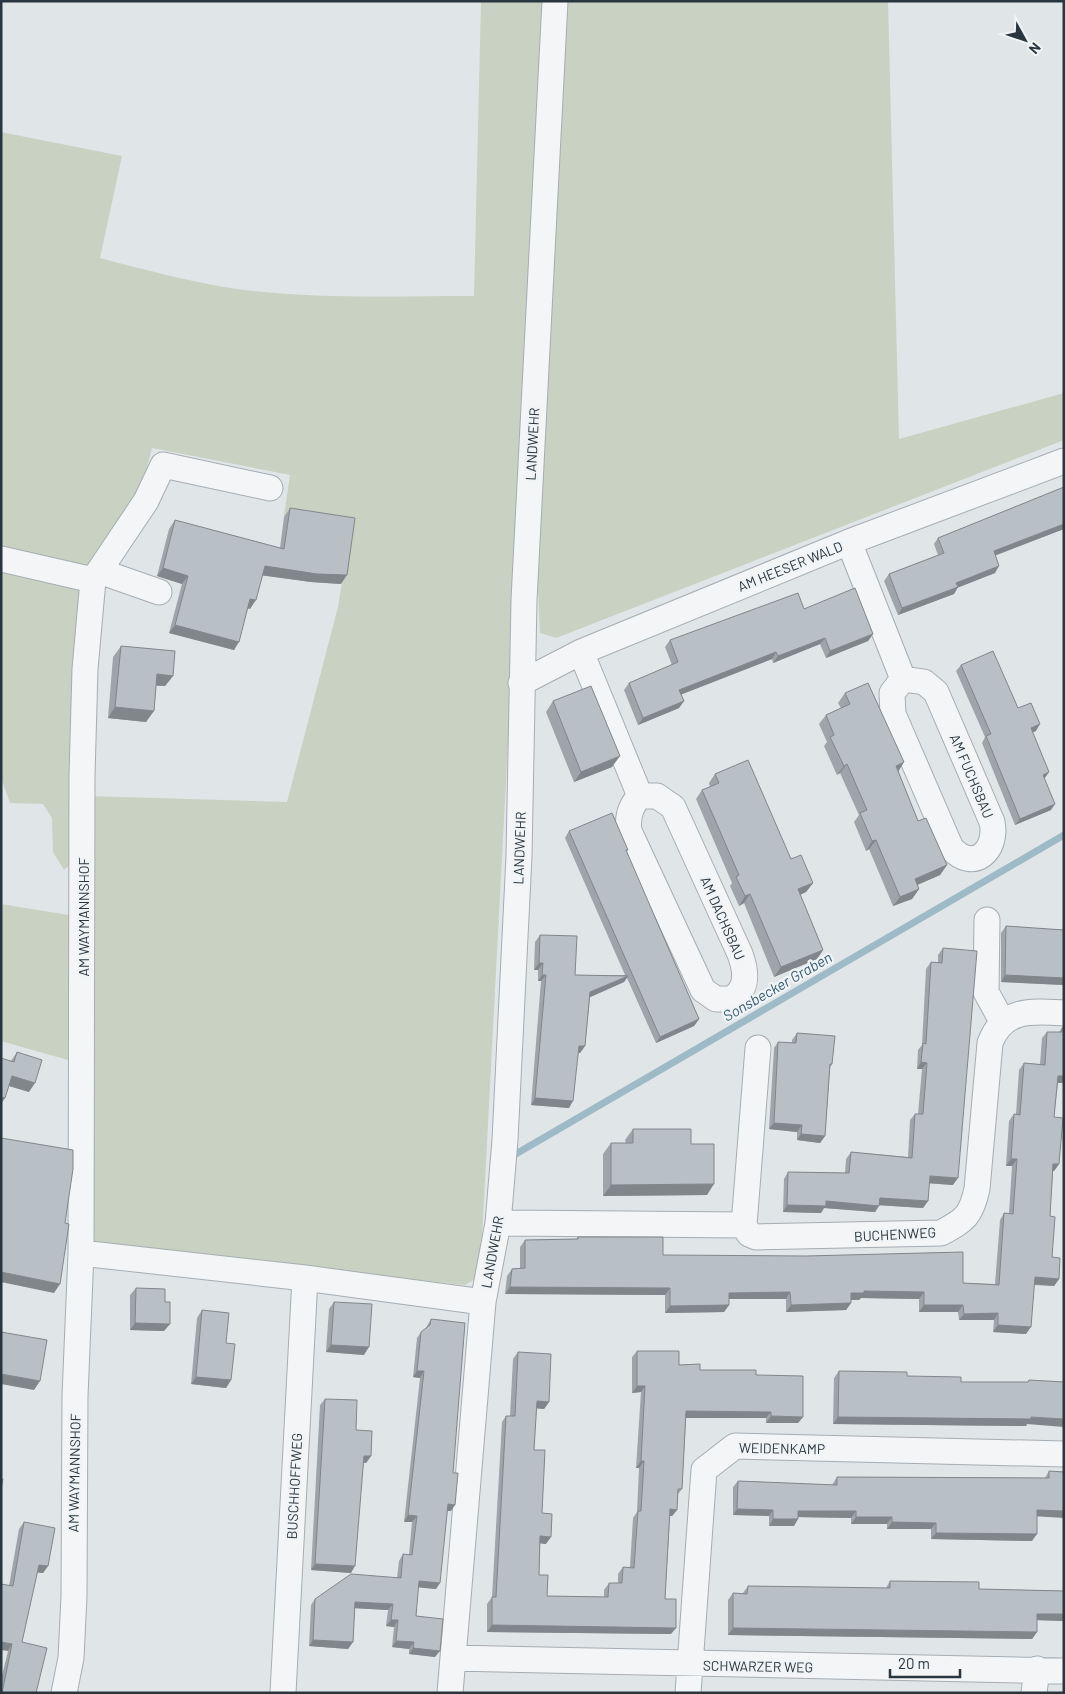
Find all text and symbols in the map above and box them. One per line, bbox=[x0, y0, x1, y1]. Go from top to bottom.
north arrow bbox=[1000, 15, 1050, 65]
text: N bbox=[1026, 40, 1045, 58]
street label: LANDWEHR bbox=[522, 407, 542, 481]
street label: AM HEESER WALD bbox=[735, 537, 845, 595]
street label: AM FUCHSBAU bbox=[947, 731, 997, 821]
street label: LANDWEHR bbox=[509, 811, 529, 885]
street label: AM WAYMANNSHOF bbox=[75, 857, 92, 976]
street label: AM DACHSBAU bbox=[697, 874, 749, 962]
water label: Sonsbecker Graben bbox=[719, 947, 835, 1025]
street label: LANDWEHR bbox=[477, 1215, 507, 1289]
street label: BUCHENWEG bbox=[853, 1223, 937, 1245]
street label: AM WAYMANNSHOF bbox=[64, 1413, 84, 1533]
street label: BUSCHHOFFWEG bbox=[283, 1432, 305, 1540]
street label: WEIDENKAMP bbox=[739, 1439, 825, 1457]
scale bar bbox=[890, 1646, 960, 1678]
text: 20 m bbox=[898, 1654, 930, 1672]
street label: SCHWARZER WEG bbox=[703, 1657, 813, 1675]

